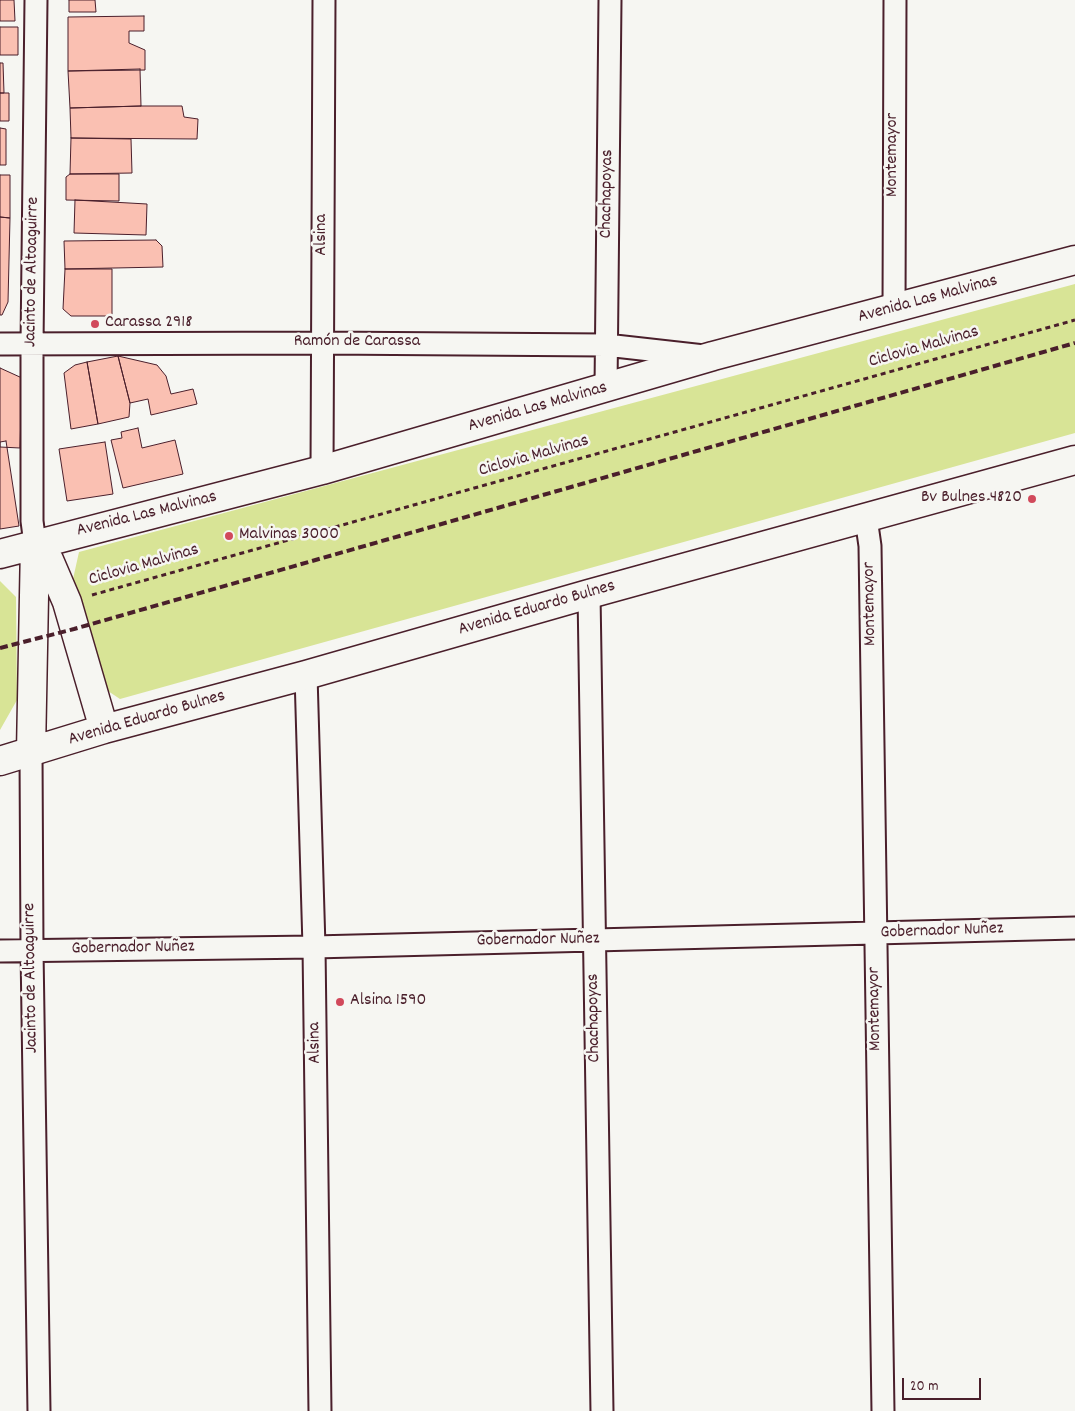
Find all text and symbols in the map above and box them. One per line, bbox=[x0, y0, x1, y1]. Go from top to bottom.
street label: Montemayor bbox=[883, 113, 905, 197]
street label: Chachapoyas bbox=[596, 149, 620, 239]
street label: Jacinto de Altoaguirre bbox=[21, 197, 45, 347]
street label: Alsina bbox=[312, 214, 334, 256]
street label: Avenida Las Malvinas bbox=[856, 271, 1000, 329]
place label: Carassa 2918 bbox=[105, 313, 192, 335]
marker: Carassa 2918 bbox=[89, 318, 101, 330]
street label: Ciclovia Malvinas bbox=[866, 322, 982, 374]
street label: Ramón de Carassa bbox=[294, 332, 420, 354]
street label: Avenida Las Malvinas bbox=[466, 378, 610, 438]
street label: Ciclovia Malvinas bbox=[476, 431, 592, 483]
street label: Avenida Las Malvinas bbox=[75, 487, 219, 543]
place label: Bv Bulnes 4820 bbox=[921, 488, 1022, 510]
marker: Bv Bulnes 4820 bbox=[1026, 493, 1038, 505]
place label: Malvinas 3000 bbox=[239, 525, 339, 547]
marker: Malvinas 3000 bbox=[223, 530, 235, 542]
street label: Ciclovia Malvinas bbox=[86, 540, 202, 592]
street label: Montemayor bbox=[859, 562, 883, 646]
street label: Avenida Eduardo Bulnes bbox=[456, 576, 618, 642]
street label: Avenida Eduardo Bulnes bbox=[66, 686, 228, 752]
street label: Jacinto de Altoaguirre bbox=[20, 903, 44, 1053]
street label: Gobernador Nuñez bbox=[880, 919, 1004, 945]
street label: Gobernador Nuñez bbox=[476, 929, 600, 953]
street label: Gobernador Nuñez bbox=[71, 937, 195, 961]
street label: Montemayor bbox=[864, 967, 888, 1051]
street label: Chachapoyas bbox=[583, 973, 607, 1063]
place label: Alsina 1590 bbox=[350, 991, 426, 1013]
marker: Alsina 1590 bbox=[334, 996, 346, 1008]
street label: Alsina bbox=[305, 1022, 327, 1064]
scale bar bbox=[905, 1368, 984, 1400]
text: 20 m bbox=[910, 1376, 938, 1398]

